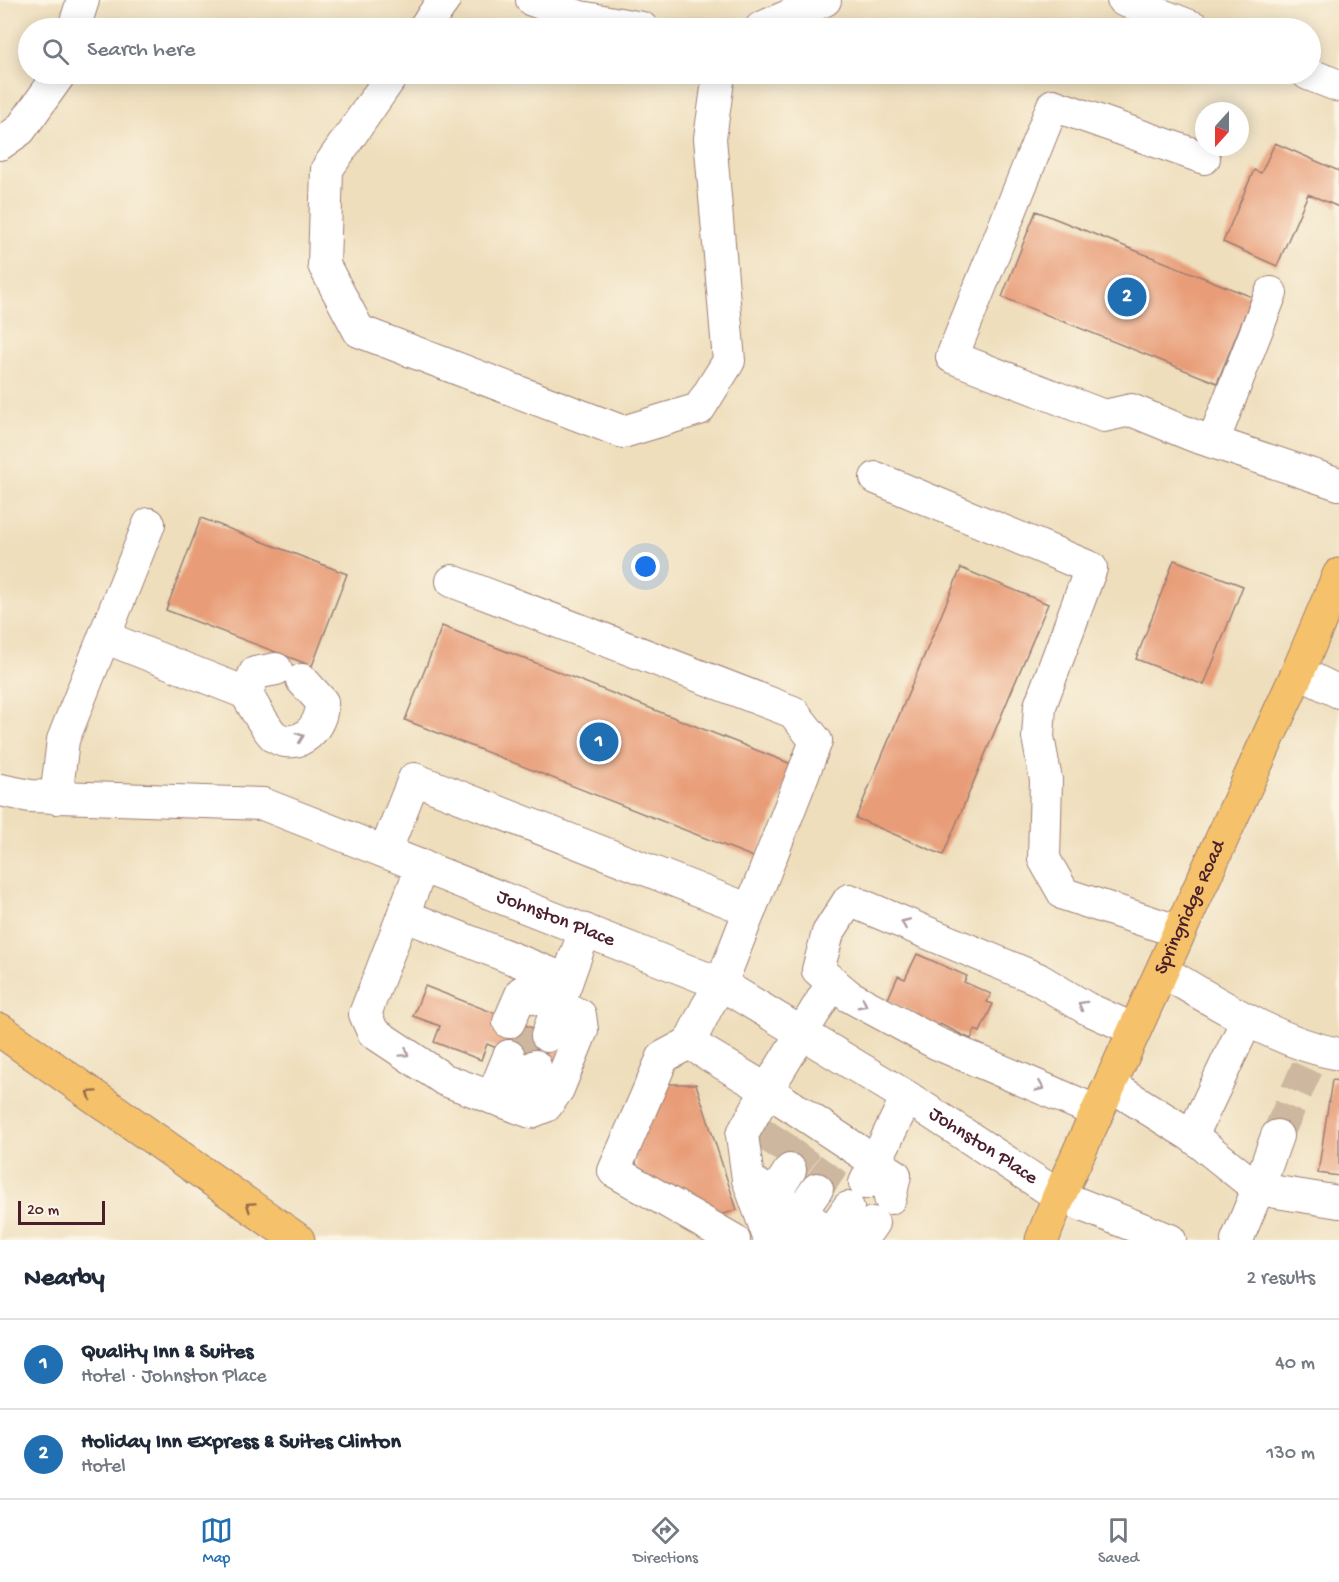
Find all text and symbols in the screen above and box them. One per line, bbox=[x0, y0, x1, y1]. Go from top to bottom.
search box bbox=[18, 18, 1321, 84]
icon: search bbox=[39, 35, 72, 68]
text: Search here bbox=[87, 38, 195, 64]
north arrow bbox=[1195, 102, 1249, 156]
pin: 2 bbox=[1108, 274, 1146, 320]
your location bbox=[631, 552, 660, 581]
pin: 1 bbox=[580, 720, 618, 764]
one-way arrow bbox=[294, 731, 305, 744]
street label: Springridge Road bbox=[1150, 835, 1232, 978]
street label: Johnston Place bbox=[493, 885, 619, 953]
one-way arrow bbox=[901, 918, 912, 930]
one-way arrow bbox=[857, 997, 868, 1008]
one-way arrow bbox=[1078, 1001, 1088, 1012]
one-way arrow bbox=[399, 1046, 409, 1058]
one-way arrow bbox=[1033, 1080, 1044, 1092]
one-way arrow bbox=[86, 1090, 97, 1101]
street label: Johnston Place bbox=[924, 1103, 1042, 1191]
scale bar bbox=[18, 1198, 105, 1226]
text: 20 m bbox=[27, 1202, 59, 1221]
one-way arrow bbox=[246, 1202, 257, 1213]
text: Nearby bbox=[24, 1264, 105, 1295]
text: 2 results bbox=[1246, 1268, 1315, 1291]
text: Quality Inn & Suites bbox=[81, 1340, 253, 1366]
text: 1 bbox=[39, 1353, 48, 1376]
text: 40 m bbox=[1275, 1353, 1315, 1376]
text: Hotel · Johnston Place bbox=[81, 1366, 266, 1389]
text: Holiday Inn Express & Suites Clinton bbox=[81, 1430, 401, 1456]
text: 2 bbox=[39, 1443, 48, 1466]
text: 130 m bbox=[1266, 1443, 1315, 1466]
text: Hotel bbox=[81, 1456, 126, 1479]
tab: Map bbox=[200, 1514, 233, 1569]
tab: Directions bbox=[633, 1514, 698, 1569]
tab: Saved bbox=[1098, 1514, 1139, 1569]

